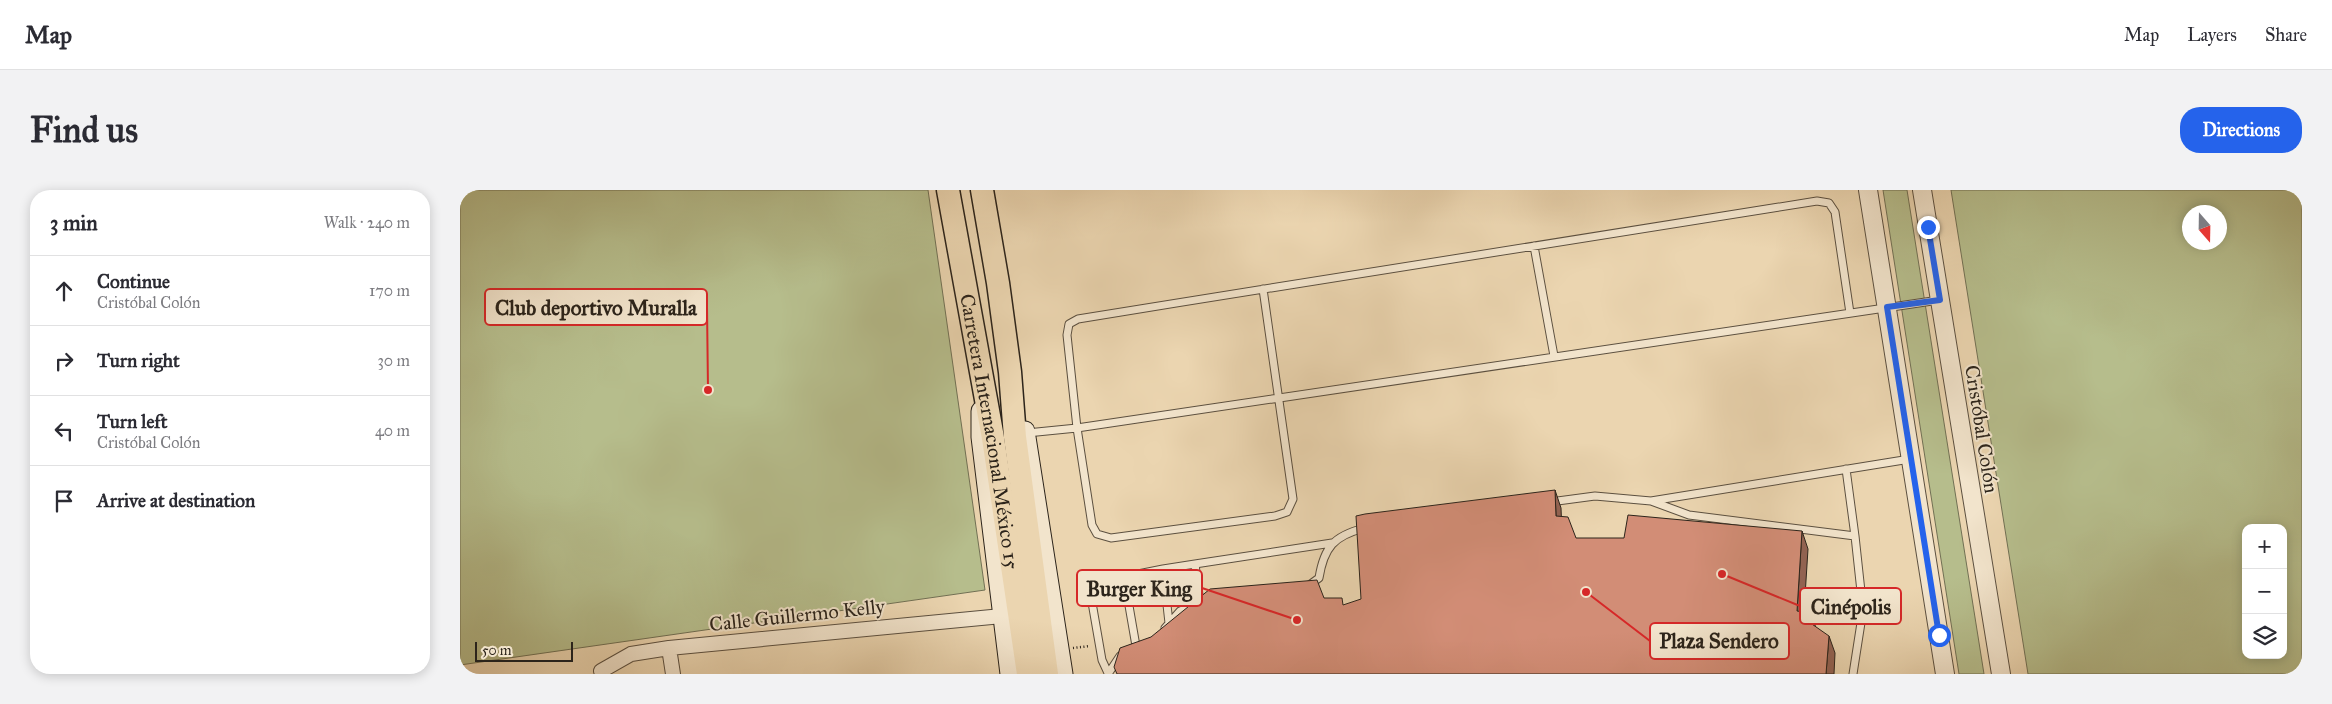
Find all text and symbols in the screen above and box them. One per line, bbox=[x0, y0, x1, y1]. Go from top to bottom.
text: Map bbox=[25, 20, 72, 50]
text: Map bbox=[2124, 24, 2159, 46]
text: Layers bbox=[2187, 24, 2237, 46]
text: Share bbox=[2265, 24, 2307, 46]
button: Directions bbox=[2180, 107, 2302, 153]
text: Find us bbox=[30, 109, 138, 152]
north arrow bbox=[2182, 205, 2227, 250]
text: 3 min bbox=[50, 210, 98, 236]
text: Walk · 240 m bbox=[324, 213, 410, 232]
route end bbox=[1917, 216, 1940, 239]
text: Continue bbox=[97, 270, 170, 293]
icon: ahead bbox=[50, 277, 78, 305]
text: 170 m bbox=[369, 281, 410, 300]
callout: Club deportivo Muralla bbox=[485, 289, 707, 325]
street label: Carretera Internacional México 15 bbox=[955, 292, 1024, 571]
text: Cristóbal Colón bbox=[97, 293, 200, 312]
text: Club deportivo Muralla bbox=[495, 295, 698, 321]
icon: right bbox=[50, 347, 78, 375]
text: Turn right bbox=[97, 349, 180, 372]
text: 30 m bbox=[377, 351, 410, 370]
street label: Cristóbal Colón bbox=[1960, 363, 2004, 495]
text: Turn left bbox=[97, 410, 167, 433]
icon: left bbox=[50, 417, 78, 445]
text: 40 m bbox=[375, 421, 410, 440]
text: Cristóbal Colón bbox=[97, 433, 200, 452]
icon: arrive bbox=[50, 487, 78, 515]
text: Arrive at destination bbox=[97, 489, 255, 512]
map controls bbox=[2242, 524, 2287, 659]
button: + bbox=[2242, 524, 2287, 569]
button: − bbox=[2242, 569, 2287, 614]
callout: Burger King bbox=[1077, 570, 1202, 606]
text: Burger King bbox=[1086, 576, 1193, 602]
callout: Cinépolis bbox=[1800, 588, 1901, 624]
street label: Calle Guillermo Kelly bbox=[708, 594, 887, 636]
text: Cinépolis bbox=[1811, 594, 1892, 620]
button: layers bbox=[2242, 614, 2287, 659]
callout: Plaza Sendero bbox=[1650, 623, 1789, 659]
route start bbox=[1928, 624, 1951, 647]
text: Plaza Sendero bbox=[1659, 628, 1779, 654]
scale bar bbox=[475, 639, 572, 662]
text: 50 m bbox=[482, 642, 511, 659]

